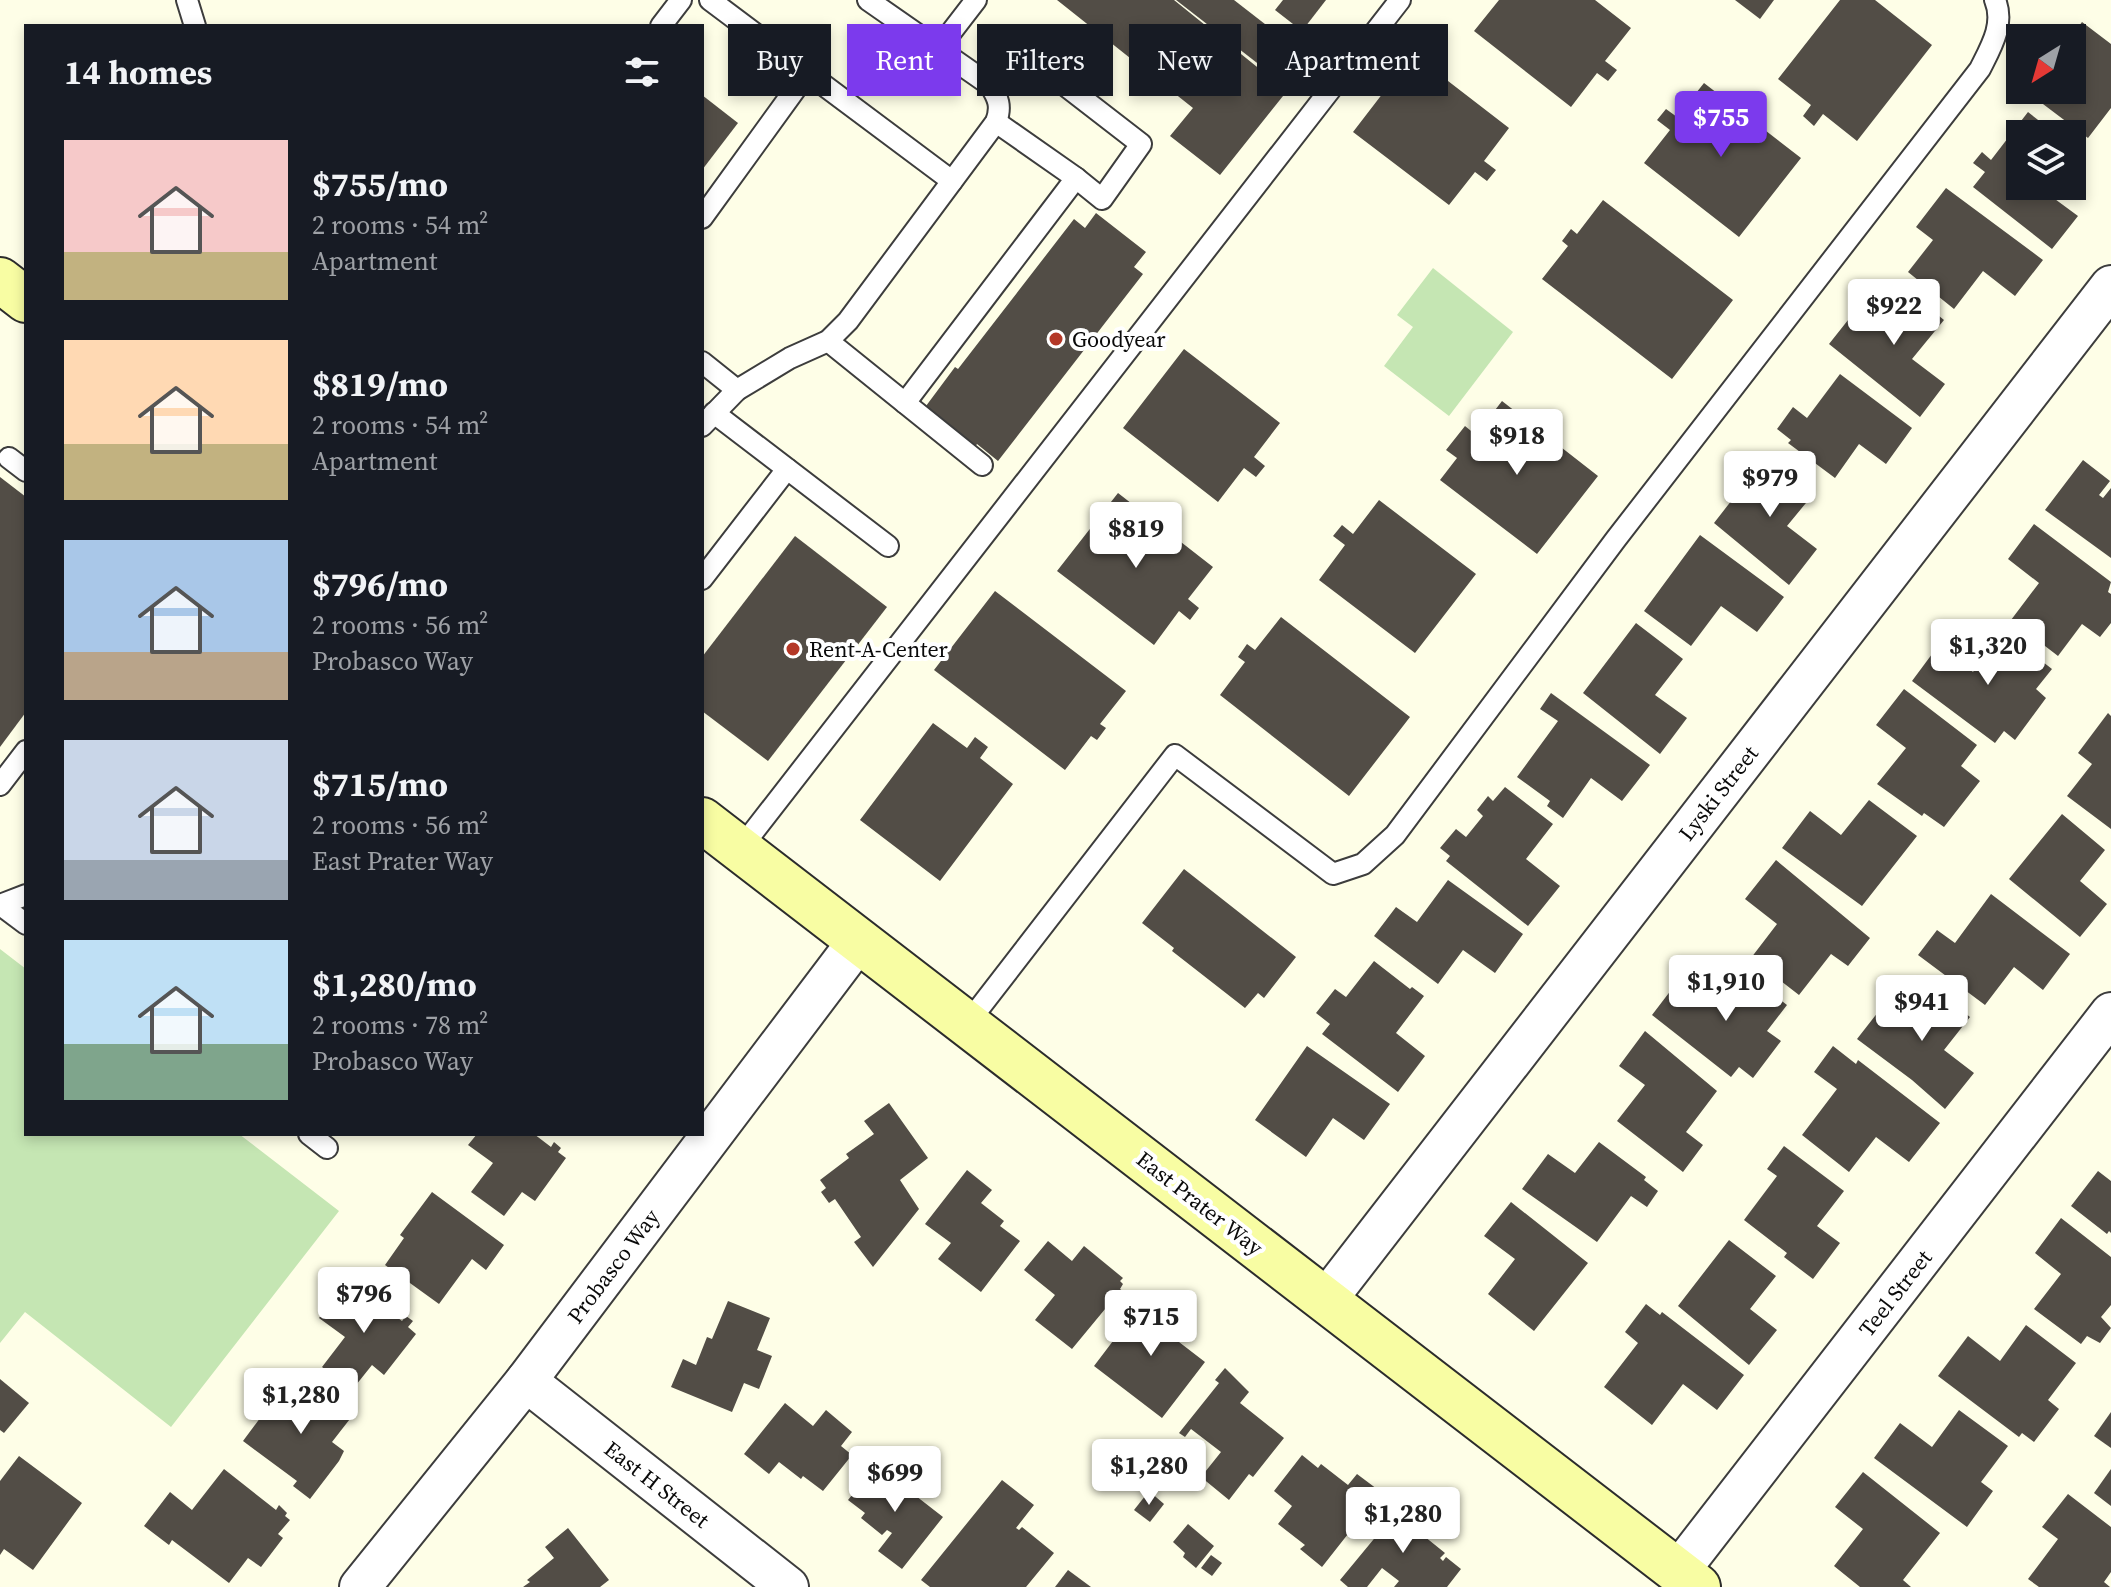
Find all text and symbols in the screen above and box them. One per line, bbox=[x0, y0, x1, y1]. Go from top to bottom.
chip: Buy bbox=[728, 24, 831, 96]
chip: Rent bbox=[847, 24, 961, 96]
chip: Filters bbox=[977, 24, 1113, 96]
chip: New bbox=[1129, 24, 1241, 96]
chip: Apartment bbox=[1257, 24, 1448, 96]
north arrow bbox=[2006, 24, 2086, 104]
map controls bbox=[2006, 24, 2086, 200]
text: 14 homes bbox=[64, 49, 212, 95]
icon: filters bbox=[620, 50, 664, 94]
pin: $755 bbox=[1674, 91, 1768, 159]
text: $755 bbox=[1693, 99, 1749, 135]
button: layers bbox=[2006, 120, 2086, 200]
text: $755/mo bbox=[312, 161, 448, 207]
icon: home bbox=[128, 172, 224, 268]
text: 2 rooms · 54 m² bbox=[312, 207, 488, 243]
text: Apartment bbox=[312, 243, 437, 279]
pin: $922 bbox=[1847, 279, 1941, 347]
text: $922 bbox=[1866, 287, 1922, 323]
place label: Goodyear bbox=[1072, 324, 1166, 354]
marker: Goodyear bbox=[1047, 330, 1065, 348]
text: $819/mo bbox=[312, 361, 448, 407]
icon: home bbox=[128, 372, 224, 468]
text: 2 rooms · 54 m² bbox=[312, 407, 488, 443]
pin: $918 bbox=[1470, 409, 1564, 477]
text: $918 bbox=[1489, 417, 1545, 453]
text: Apartment bbox=[312, 443, 437, 479]
pin: $979 bbox=[1723, 451, 1817, 519]
text: $979 bbox=[1742, 459, 1798, 495]
pin: $819 bbox=[1089, 502, 1183, 570]
text: $819 bbox=[1108, 510, 1164, 546]
text: $796/mo bbox=[312, 561, 448, 607]
icon: home bbox=[128, 572, 224, 668]
text: 2 rooms · 56 m² bbox=[312, 607, 488, 643]
pin: $1,320 bbox=[1923, 619, 2053, 687]
text: $1,320 bbox=[1949, 627, 2027, 663]
place label: Rent-A-Center bbox=[809, 634, 949, 664]
marker: Rent-A-Center bbox=[784, 640, 802, 658]
text: Probasco Way bbox=[312, 643, 473, 679]
street label: Lyski Street bbox=[1671, 738, 1765, 847]
text: $715/mo bbox=[312, 761, 448, 807]
icon: home bbox=[128, 772, 224, 868]
text: 2 rooms · 56 m² bbox=[312, 807, 488, 843]
text: East Prater Way bbox=[312, 843, 493, 879]
pin: $1,910 bbox=[1661, 955, 1791, 1023]
text: $1,280/mo bbox=[312, 961, 477, 1007]
text: $1,910 bbox=[1687, 963, 1765, 999]
icon: home bbox=[128, 972, 224, 1068]
pin: $941 bbox=[1875, 975, 1969, 1043]
text: $941 bbox=[1894, 983, 1950, 1019]
text: 2 rooms · 78 m² bbox=[312, 1007, 488, 1043]
text: Probasco Way bbox=[312, 1043, 473, 1079]
street label: East Prater Way bbox=[1130, 1144, 1270, 1262]
street label: Probasco Way bbox=[560, 1202, 666, 1329]
street label: Teel Street bbox=[1852, 1243, 1939, 1343]
pin: $796 bbox=[317, 1267, 411, 1335]
text: $796 bbox=[336, 1275, 392, 1311]
pin: $715 bbox=[1104, 1290, 1198, 1358]
text: $715 bbox=[1123, 1298, 1179, 1334]
pin: $1,280 bbox=[236, 1368, 366, 1436]
text: $1,280 bbox=[262, 1376, 340, 1412]
street label: East H Street bbox=[598, 1434, 716, 1535]
pin: $1,280 bbox=[1084, 1439, 1214, 1507]
pin: $699 bbox=[848, 1446, 942, 1514]
text: $1,280 bbox=[1110, 1447, 1188, 1483]
text: $699 bbox=[867, 1454, 923, 1490]
pin: $1,280 bbox=[1338, 1487, 1468, 1555]
text: $1,280 bbox=[1364, 1495, 1442, 1531]

